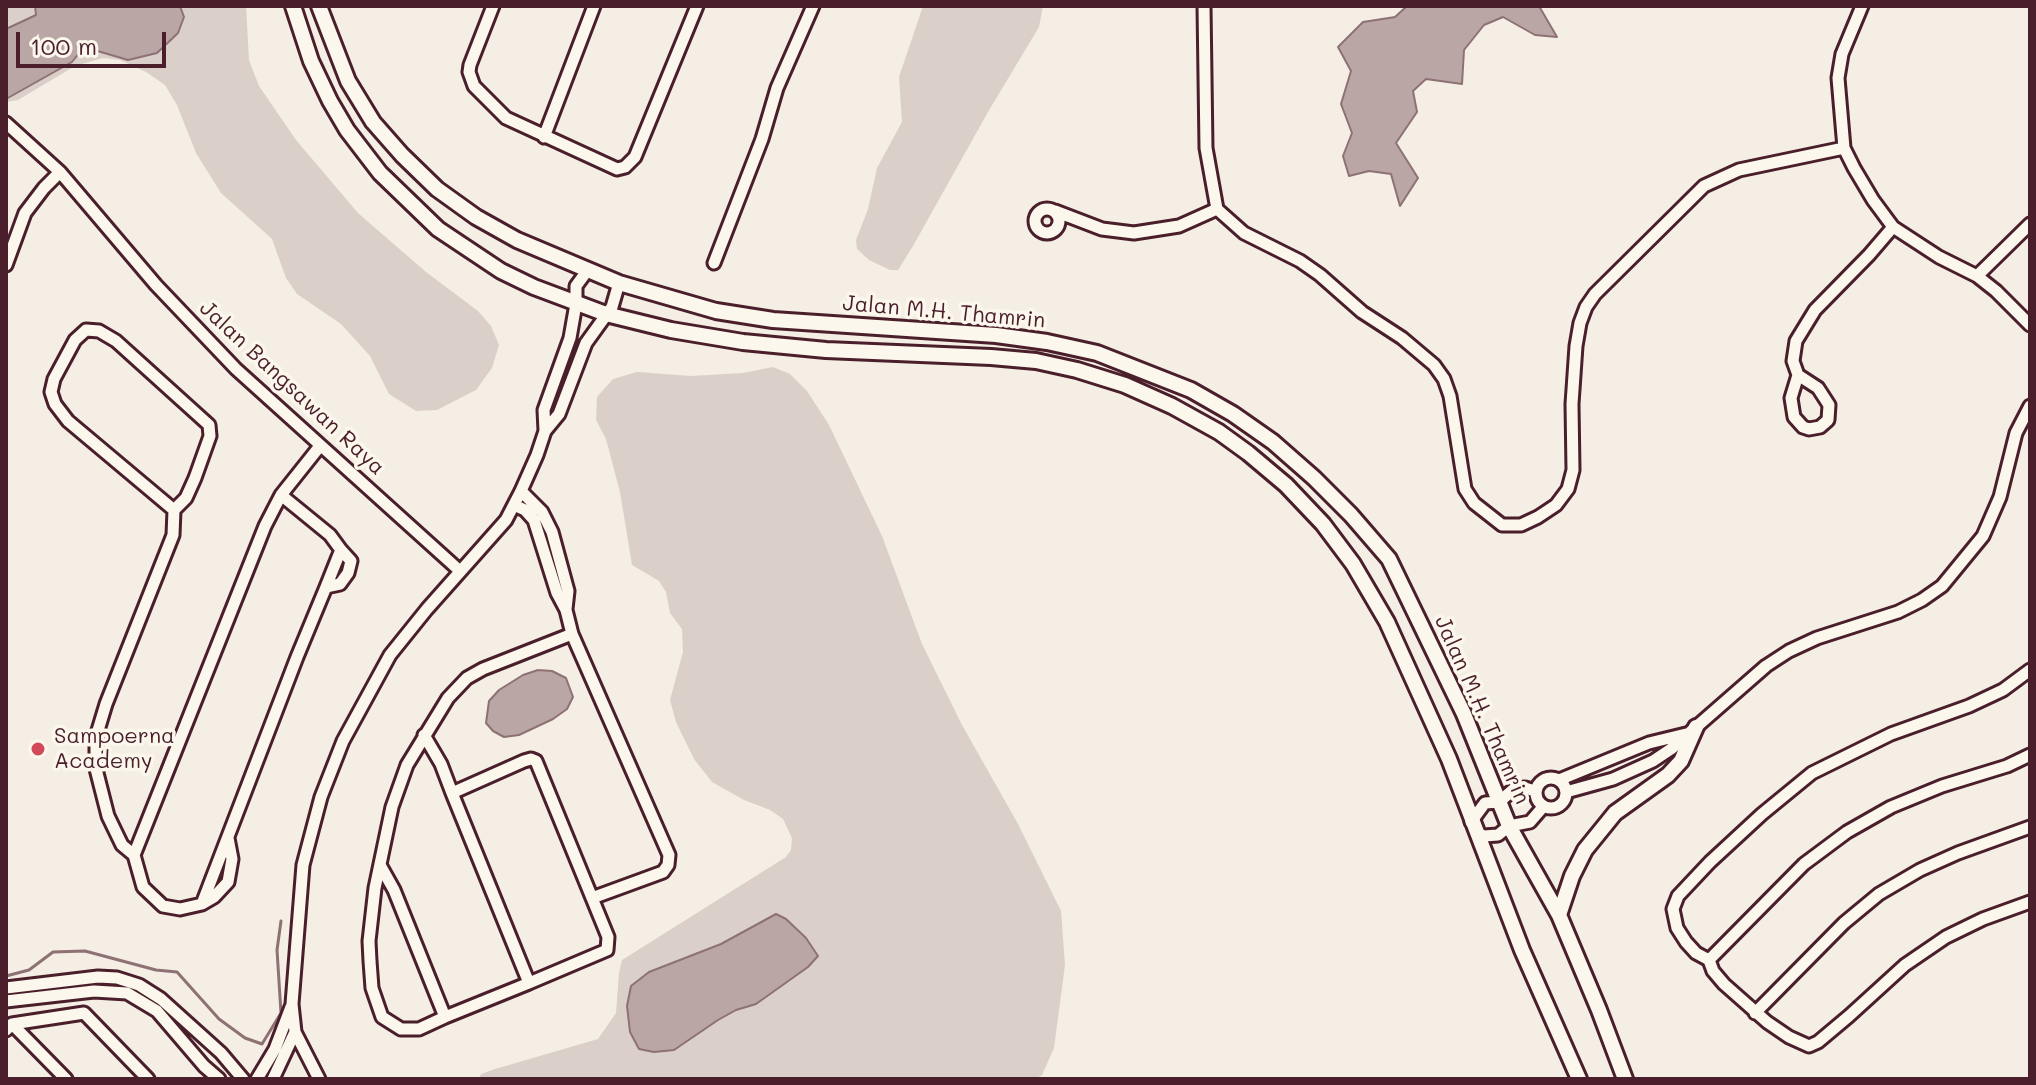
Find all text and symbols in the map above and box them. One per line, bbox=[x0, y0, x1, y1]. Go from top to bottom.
scale bar bbox=[20, 16, 170, 66]
text: 100 m bbox=[30, 30, 97, 61]
street label: Jalan M.H. Thamrin bbox=[842, 290, 1046, 334]
street label: Jalan Bangsawan Raya bbox=[194, 295, 390, 481]
street label: Jalan M.H. Thamrin bbox=[1429, 612, 1535, 808]
place label: Sampoerna Academy bbox=[54, 723, 175, 774]
marker: Sampoerna Academy bbox=[29, 740, 47, 758]

